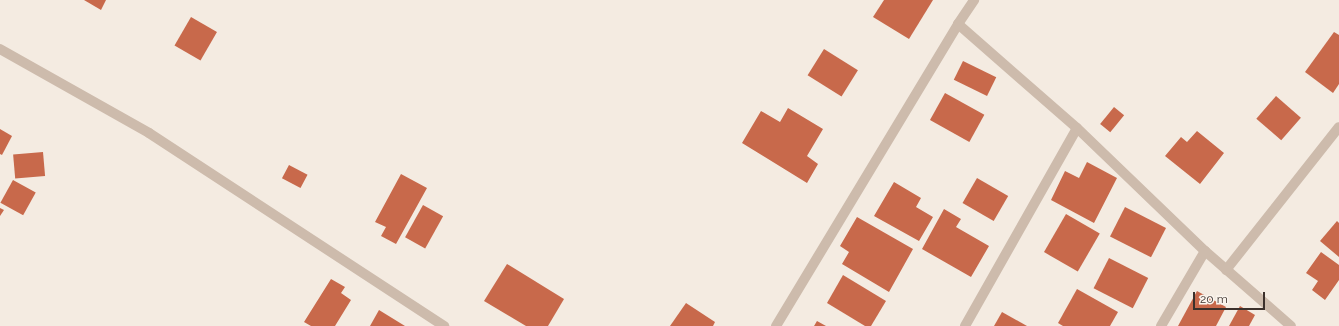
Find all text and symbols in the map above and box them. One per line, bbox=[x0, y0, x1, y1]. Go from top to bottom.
scale bar bbox=[1195, 284, 1267, 310]
text: 20 m bbox=[1200, 292, 1228, 306]

